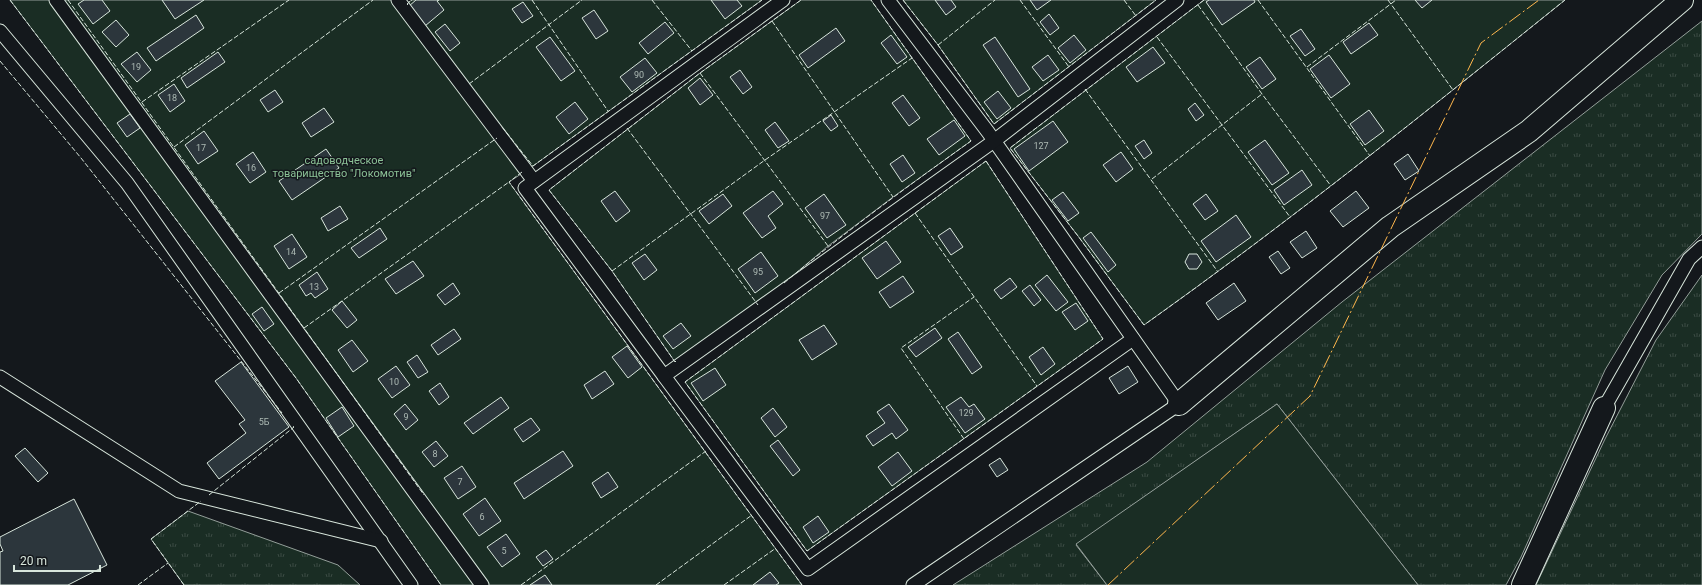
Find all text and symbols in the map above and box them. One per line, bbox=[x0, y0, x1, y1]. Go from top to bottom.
house number: 19 bbox=[131, 62, 141, 72]
house number: 90 bbox=[634, 70, 644, 80]
house number: 18 bbox=[167, 93, 177, 103]
house number: 127 bbox=[1033, 141, 1049, 151]
house number: 17 bbox=[196, 143, 206, 153]
park label: садоводческое товарищество "Локомотив" bbox=[273, 154, 415, 180]
house number: 16 bbox=[246, 163, 256, 173]
house number: 97 bbox=[820, 211, 830, 221]
house number: 14 bbox=[286, 247, 296, 257]
house number: 95 bbox=[753, 267, 763, 277]
house number: 13 bbox=[309, 282, 319, 292]
house number: 10 bbox=[389, 377, 399, 387]
house number: 129 bbox=[958, 408, 974, 418]
house number: 9 bbox=[403, 412, 409, 422]
house number: 5Б bbox=[259, 417, 270, 427]
house number: 8 bbox=[432, 449, 438, 459]
house number: 7 bbox=[457, 477, 463, 487]
house number: 6 bbox=[479, 512, 485, 522]
house number: 5 bbox=[501, 546, 507, 556]
scale bar bbox=[14, 547, 100, 573]
text: 20 m bbox=[20, 554, 47, 568]

